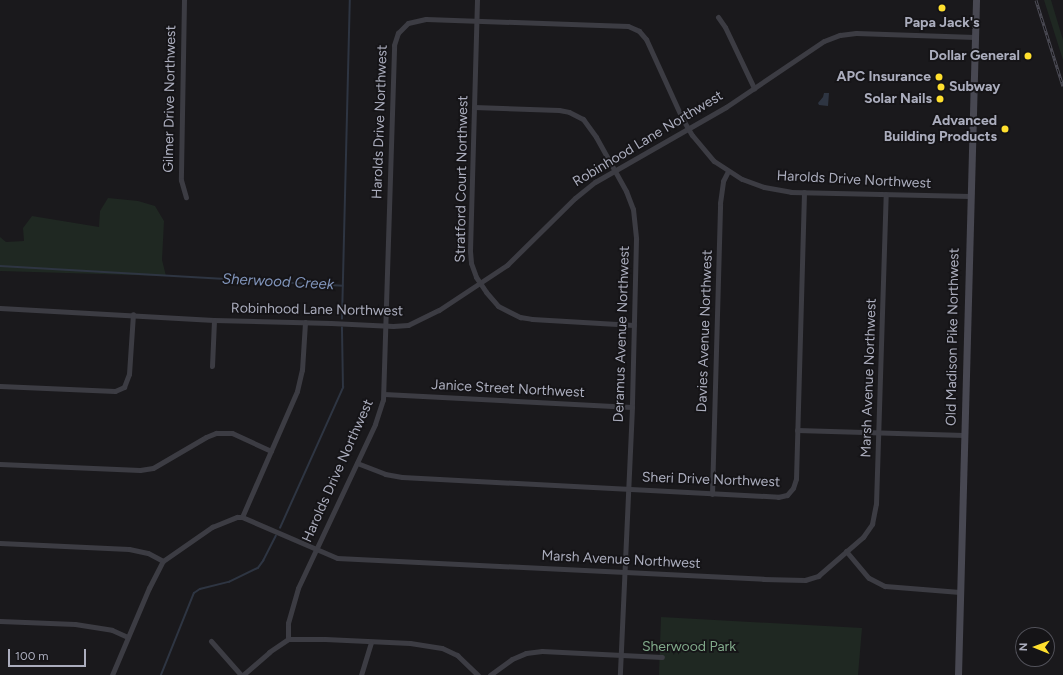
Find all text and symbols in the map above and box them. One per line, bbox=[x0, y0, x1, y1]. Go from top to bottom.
marker: Papa Jack's bbox=[937, 3, 947, 13]
place label: Papa Jack's bbox=[904, 15, 980, 31]
street label: Gilmer Drive Northwest bbox=[160, 25, 180, 173]
street label: Harolds Drive Northwest bbox=[369, 44, 391, 200]
place label: Dollar General bbox=[929, 48, 1020, 64]
marker: Dollar General bbox=[1023, 51, 1033, 61]
place label: APC Insurance bbox=[836, 69, 931, 85]
marker: APC Insurance bbox=[934, 72, 944, 82]
place label: Subway bbox=[949, 79, 1000, 95]
marker: Subway bbox=[936, 82, 946, 92]
street label: Robinhood Lane Northwest bbox=[570, 87, 726, 191]
place label: Solar Nails bbox=[864, 91, 932, 107]
marker: Solar Nails bbox=[935, 94, 945, 104]
street label: Stratford Court Northwest bbox=[452, 95, 472, 263]
place label: Advanced Building Products bbox=[884, 113, 997, 146]
marker: Advanced Building Products bbox=[1000, 124, 1010, 134]
street label: Harolds Drive Northwest bbox=[776, 168, 932, 192]
street label: Deramus Avenue Northwest bbox=[611, 245, 633, 423]
street label: Old Madison Pike Northwest bbox=[943, 248, 963, 426]
street label: Davies Avenue Northwest bbox=[694, 249, 716, 413]
water label: Sherwood Creek bbox=[222, 270, 334, 294]
street label: Marsh Avenue Northwest bbox=[858, 298, 880, 458]
street label: Robinhood Lane Northwest bbox=[231, 300, 403, 320]
street label: Janice Street Northwest bbox=[431, 377, 585, 401]
street label: Harolds Drive Northwest bbox=[299, 397, 377, 545]
street label: Sheri Drive Northwest bbox=[642, 469, 780, 491]
street label: Marsh Avenue Northwest bbox=[541, 547, 701, 573]
north arrow bbox=[1015, 627, 1055, 667]
park label: Sherwood Park bbox=[642, 639, 736, 655]
scale bar bbox=[10, 641, 88, 667]
text: N bbox=[1017, 642, 1030, 651]
text: 100 m bbox=[15, 649, 49, 663]

